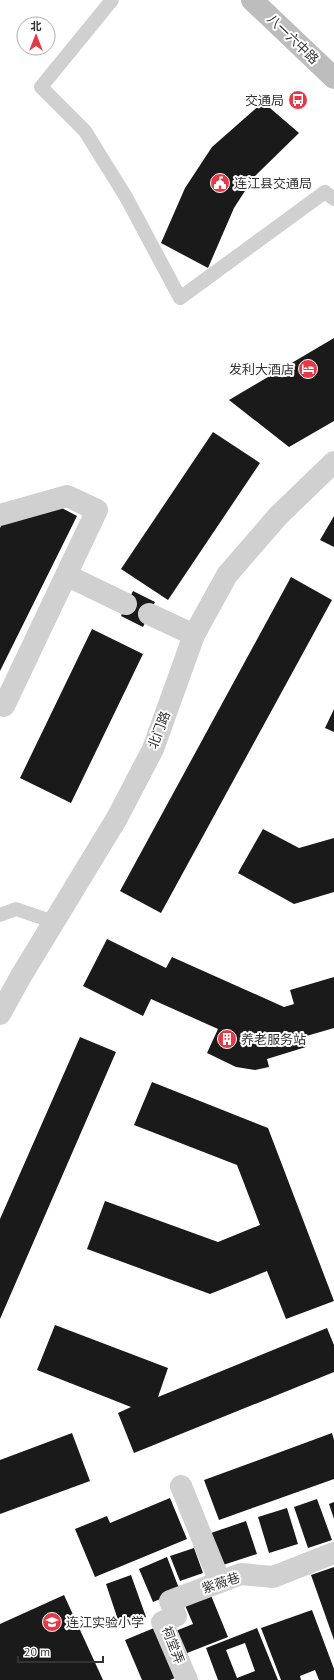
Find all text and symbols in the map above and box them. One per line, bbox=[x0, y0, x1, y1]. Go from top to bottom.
street label: 八一六中路 bbox=[264, 10, 322, 68]
north arrow bbox=[16, 16, 56, 56]
text: 北 bbox=[31, 19, 42, 33]
bus stop icon: 交通局 bbox=[287, 89, 309, 111]
place label: 交通局 bbox=[245, 92, 284, 109]
public building icon: 连江县交通局 bbox=[209, 172, 231, 194]
place label: 连江县交通局 bbox=[234, 175, 312, 192]
hotel icon: 发利大酒店 bbox=[297, 358, 319, 380]
place label: 发利大酒店 bbox=[229, 361, 294, 378]
street label: 北门路 bbox=[144, 709, 174, 751]
building icon: 养老服务站 bbox=[216, 1028, 238, 1050]
place label: 养老服务站 bbox=[241, 1031, 306, 1048]
street label: 紫薇巷 bbox=[200, 1569, 242, 1597]
school or university icon: 连江实验小学 bbox=[41, 1611, 63, 1633]
place label: 连江实验小学 bbox=[66, 1614, 144, 1631]
street label: 祠堂弄 bbox=[158, 1624, 188, 1666]
scale bar bbox=[18, 1638, 103, 1664]
text: 20 m bbox=[24, 1644, 50, 1659]

